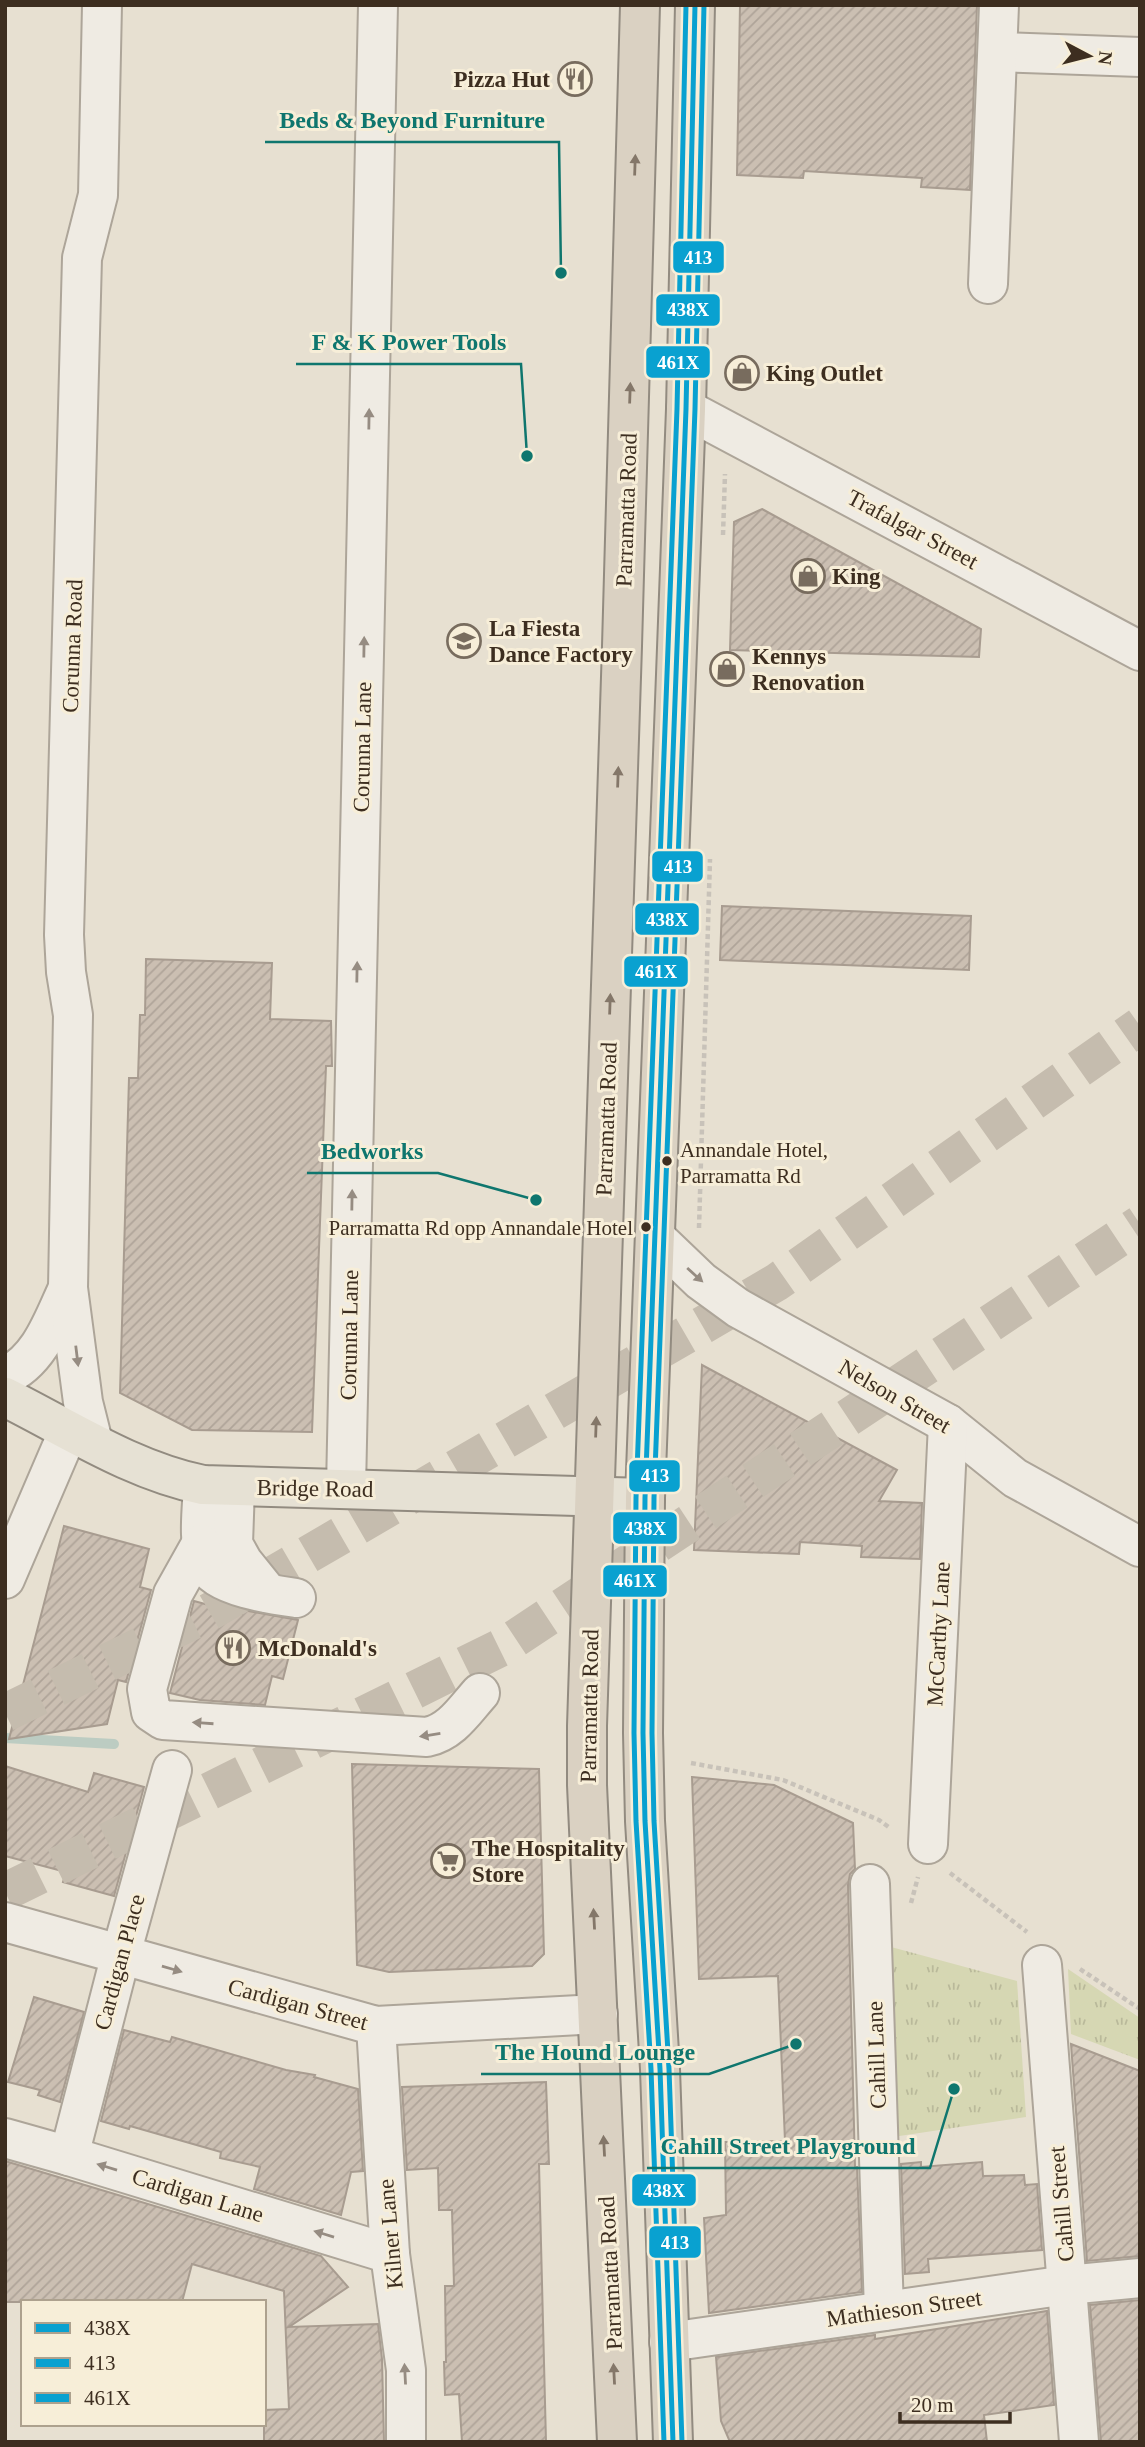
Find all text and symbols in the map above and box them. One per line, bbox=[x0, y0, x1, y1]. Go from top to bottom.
north arrow bbox=[1054, 21, 1124, 91]
text: N bbox=[1094, 50, 1117, 66]
restaurant icon: Pizza Hut bbox=[556, 60, 594, 98]
place label: Pizza Hut bbox=[454, 67, 550, 92]
callout: Beds & Beyond Furniture bbox=[265, 97, 559, 142]
text: Beds & Beyond Furniture bbox=[279, 107, 545, 133]
one-way arrow bbox=[630, 154, 641, 176]
line badge: 413 bbox=[672, 240, 725, 274]
text: 413 bbox=[684, 247, 712, 268]
line badge: 438X bbox=[655, 293, 721, 327]
text: 438X bbox=[667, 299, 709, 320]
callout: F & K Power Tools bbox=[296, 319, 521, 364]
text: F & K Power Tools bbox=[312, 329, 506, 355]
line badge: 461X bbox=[645, 345, 711, 379]
text: 461X bbox=[657, 352, 699, 373]
shop icon: King Outlet bbox=[723, 354, 761, 392]
place label: King Outlet bbox=[766, 361, 883, 386]
one-way arrow bbox=[624, 382, 635, 404]
one-way arrow bbox=[363, 408, 375, 430]
street label: Parramatta Road bbox=[611, 432, 642, 587]
street label: Trafalgar Street bbox=[843, 485, 983, 575]
shop icon: King bbox=[789, 557, 827, 595]
place label: King bbox=[832, 564, 881, 589]
street label: Corunna Road bbox=[58, 578, 87, 713]
place label: La Fiesta Dance Factory bbox=[489, 616, 633, 667]
school or university icon: La Fiesta Dance Factory bbox=[445, 622, 483, 660]
one-way arrow bbox=[358, 636, 370, 658]
place label: Kennys Renovation bbox=[752, 644, 865, 695]
shop icon: Kennys Renovation bbox=[708, 650, 746, 688]
street label: Corunna Lane bbox=[349, 681, 376, 813]
one-way arrow bbox=[612, 766, 623, 788]
line badge: 413 bbox=[651, 850, 704, 883]
text: 413 bbox=[664, 856, 692, 877]
line badge: 438X bbox=[634, 902, 700, 936]
text: 438X bbox=[646, 909, 688, 930]
line badge: 461X bbox=[623, 955, 689, 988]
one-way arrow bbox=[351, 961, 363, 983]
text: 461X bbox=[635, 961, 677, 982]
one-way arrow bbox=[605, 993, 616, 1015]
street label: Parramatta Road bbox=[591, 1041, 622, 1196]
callout: Bedworks bbox=[307, 1128, 438, 1173]
text: Bedworks bbox=[321, 1138, 423, 1164]
place label: Annandale Hotel, Parramatta Rd bbox=[680, 1138, 828, 1188]
marker: Annandale Hotel, Parramatta Rd bbox=[660, 1154, 674, 1168]
one-way arrow bbox=[346, 1188, 358, 1210]
place label: Parramatta Rd opp Annandale Hotel bbox=[329, 1216, 633, 1240]
marker: Parramatta Rd opp Annandale Hotel bbox=[639, 1220, 653, 1234]
one-way arrow bbox=[686, 1267, 703, 1283]
street label: Corunna Lane bbox=[336, 1269, 363, 1401]
one-way arrow bbox=[72, 1345, 83, 1367]
street label: Nelson Street bbox=[835, 1354, 955, 1439]
one-way arrow bbox=[590, 1416, 602, 1438]
line badge: 413 bbox=[628, 1459, 681, 1493]
text: 413 bbox=[641, 1465, 669, 1486]
street label: Bridge Road bbox=[256, 1475, 374, 1502]
line badge: 438X bbox=[612, 1511, 678, 1545]
text: 438X bbox=[624, 1518, 666, 1539]
street label: McCarthy Lane bbox=[922, 1561, 955, 1707]
line badge: 461X bbox=[602, 1564, 668, 1598]
text: 461X bbox=[614, 1570, 656, 1591]
street label: Parramatta Road bbox=[576, 1628, 603, 1783]
restaurant icon: McDonald's bbox=[214, 1629, 252, 1667]
place label: McDonald's bbox=[258, 1636, 377, 1661]
one-way arrow bbox=[192, 1717, 214, 1728]
one-way arrow bbox=[418, 1729, 440, 1740]
place label: The Hospitality Store bbox=[472, 1836, 625, 1887]
supermarket icon: The Hospitality Store bbox=[429, 1842, 467, 1880]
street label: Cardigan Place bbox=[89, 1891, 150, 2033]
one-way arrow bbox=[588, 1908, 599, 1930]
one-way arrow bbox=[162, 1965, 183, 1975]
street label: Cardigan Street bbox=[225, 1974, 371, 2035]
street label: Cahill Lane bbox=[862, 2001, 891, 2109]
callout: The Hound Lounge bbox=[481, 2029, 709, 2074]
text: The Hound Lounge bbox=[495, 2039, 695, 2065]
callout: Cahill Street Playground bbox=[647, 2123, 930, 2168]
text: Cahill Street Playground bbox=[660, 2133, 916, 2159]
one-way arrow bbox=[599, 2135, 610, 2157]
street label: Cahill Street bbox=[1044, 2145, 1079, 2263]
one-way arrow bbox=[96, 2162, 117, 2172]
street label: Cardigan Lane bbox=[129, 2164, 267, 2227]
line badge: 438X bbox=[631, 2173, 697, 2207]
street label: Kilner Lane bbox=[373, 2178, 408, 2290]
text: 438X bbox=[643, 2180, 685, 2201]
street label: Parramatta Road bbox=[594, 2195, 627, 2350]
line badge: 413 bbox=[648, 2225, 702, 2259]
one-way arrow bbox=[314, 2228, 335, 2239]
text: 413 bbox=[661, 2232, 689, 2253]
street label: Mathieson Street bbox=[825, 2285, 984, 2332]
legend bbox=[21, 2300, 266, 2426]
text: 438X bbox=[84, 2316, 131, 2340]
text: 413 bbox=[84, 2351, 116, 2375]
one-way arrow bbox=[399, 2362, 410, 2384]
one-way arrow bbox=[609, 2362, 620, 2384]
scale bar bbox=[900, 2380, 1010, 2424]
text: 461X bbox=[84, 2386, 131, 2410]
text: 20 m bbox=[911, 2393, 954, 2417]

